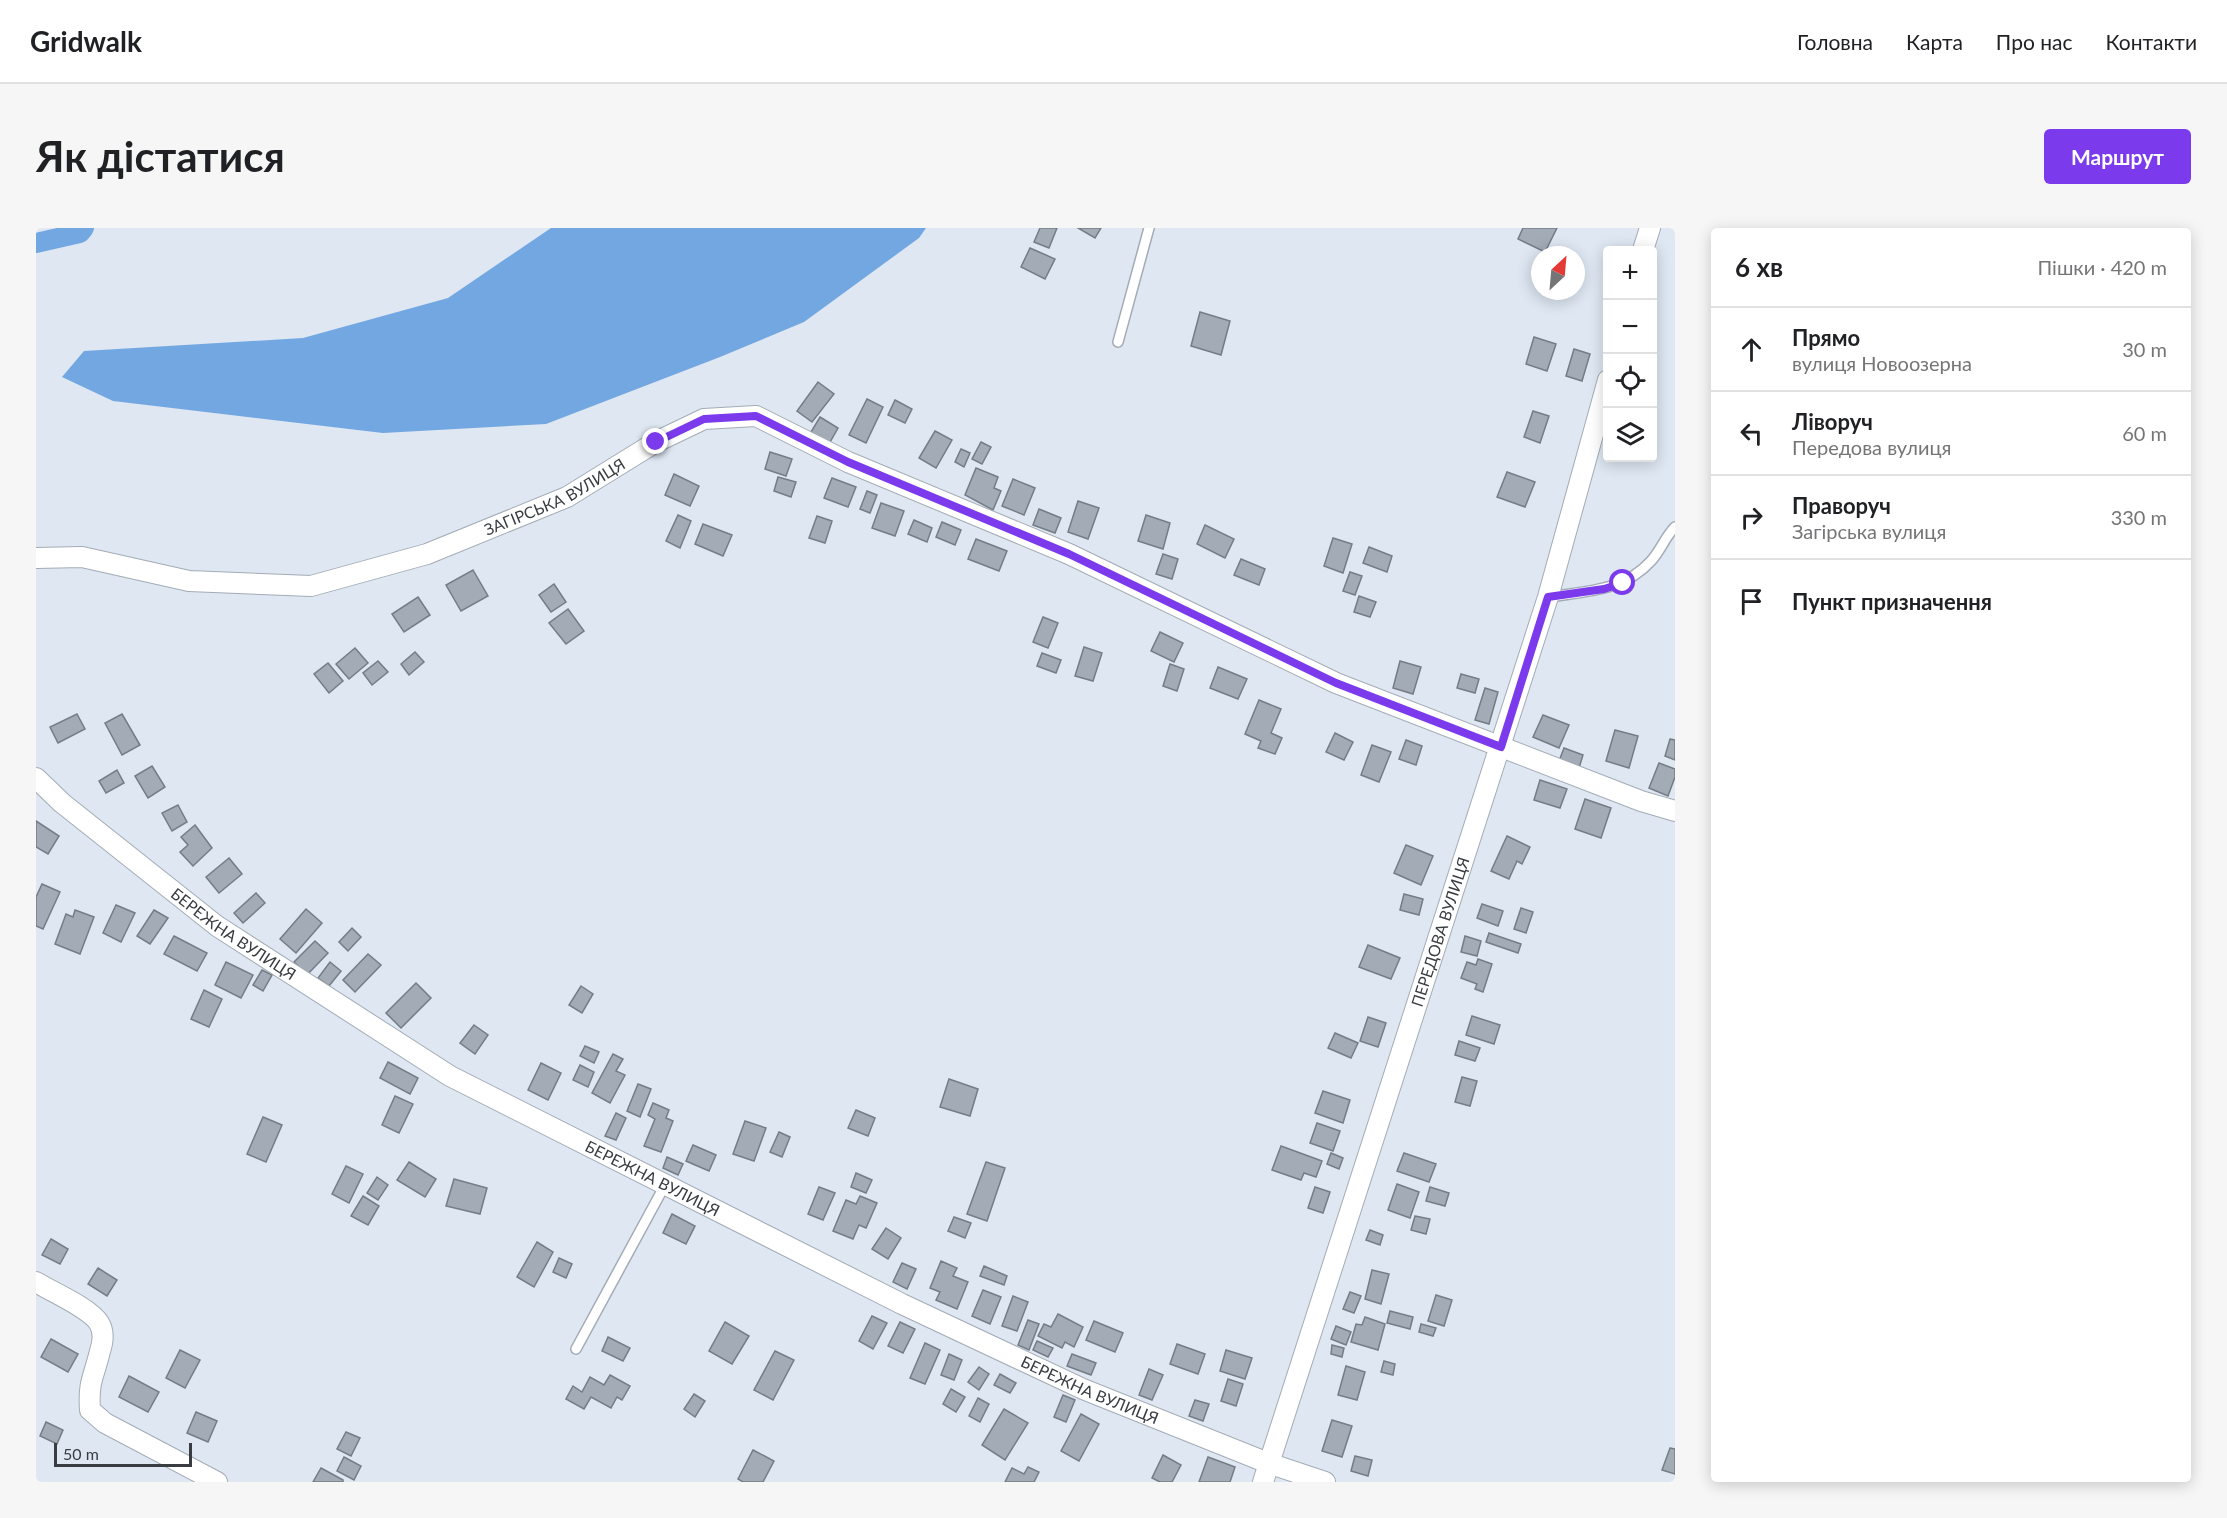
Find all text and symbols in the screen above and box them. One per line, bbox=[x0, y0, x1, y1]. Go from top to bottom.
text: Gridwalk bbox=[30, 24, 142, 58]
text: Головна bbox=[1797, 29, 1873, 54]
text: Карта bbox=[1906, 29, 1963, 54]
text: Про нас bbox=[1996, 29, 2072, 54]
text: Контакти bbox=[2105, 29, 2197, 54]
button: Маршрут bbox=[2044, 129, 2191, 184]
text: Як дістатися bbox=[36, 131, 285, 181]
north arrow bbox=[1531, 246, 1585, 300]
map controls bbox=[1603, 246, 1657, 462]
button: + bbox=[1603, 246, 1657, 300]
text: 6 хв bbox=[1735, 251, 1783, 283]
text: Пішки · 420 m bbox=[2038, 255, 2167, 279]
button: − bbox=[1603, 300, 1657, 354]
text: Прямо bbox=[1792, 324, 1860, 351]
icon: ahead bbox=[1735, 333, 1768, 366]
text: 30 m bbox=[2122, 337, 2167, 361]
text: вулиця Новоозерна bbox=[1792, 351, 1972, 375]
button: locate bbox=[1603, 354, 1657, 408]
button: layers bbox=[1603, 408, 1657, 462]
text: Ліворуч bbox=[1792, 408, 1873, 435]
icon: left bbox=[1735, 417, 1768, 450]
text: 60 m bbox=[2122, 421, 2167, 445]
route end bbox=[642, 428, 668, 454]
text: Передова вулиця bbox=[1792, 435, 1951, 459]
street label: ЗАГІРСЬКА ВУЛИЦЯ bbox=[481, 454, 628, 539]
text: Праворуч bbox=[1792, 492, 1891, 519]
icon: right bbox=[1735, 501, 1768, 534]
text: 330 m bbox=[2111, 505, 2167, 529]
text: Загірська вулиця bbox=[1792, 519, 1946, 543]
route start bbox=[1609, 569, 1635, 595]
icon: arrive bbox=[1735, 585, 1768, 618]
text: Пункт призначення bbox=[1792, 588, 1992, 615]
street label: ПЕРЕДОВА ВУЛИЦЯ bbox=[1407, 854, 1473, 1009]
street label: БЕРЕЖНА ВУЛИЦЯ bbox=[168, 883, 300, 983]
street label: БЕРЕЖНА ВУЛИЦЯ bbox=[583, 1136, 723, 1220]
street label: БЕРЕЖНА ВУЛИЦЯ bbox=[1018, 1351, 1162, 1427]
scale bar bbox=[54, 1440, 192, 1468]
text: 50 m bbox=[63, 1444, 99, 1463]

